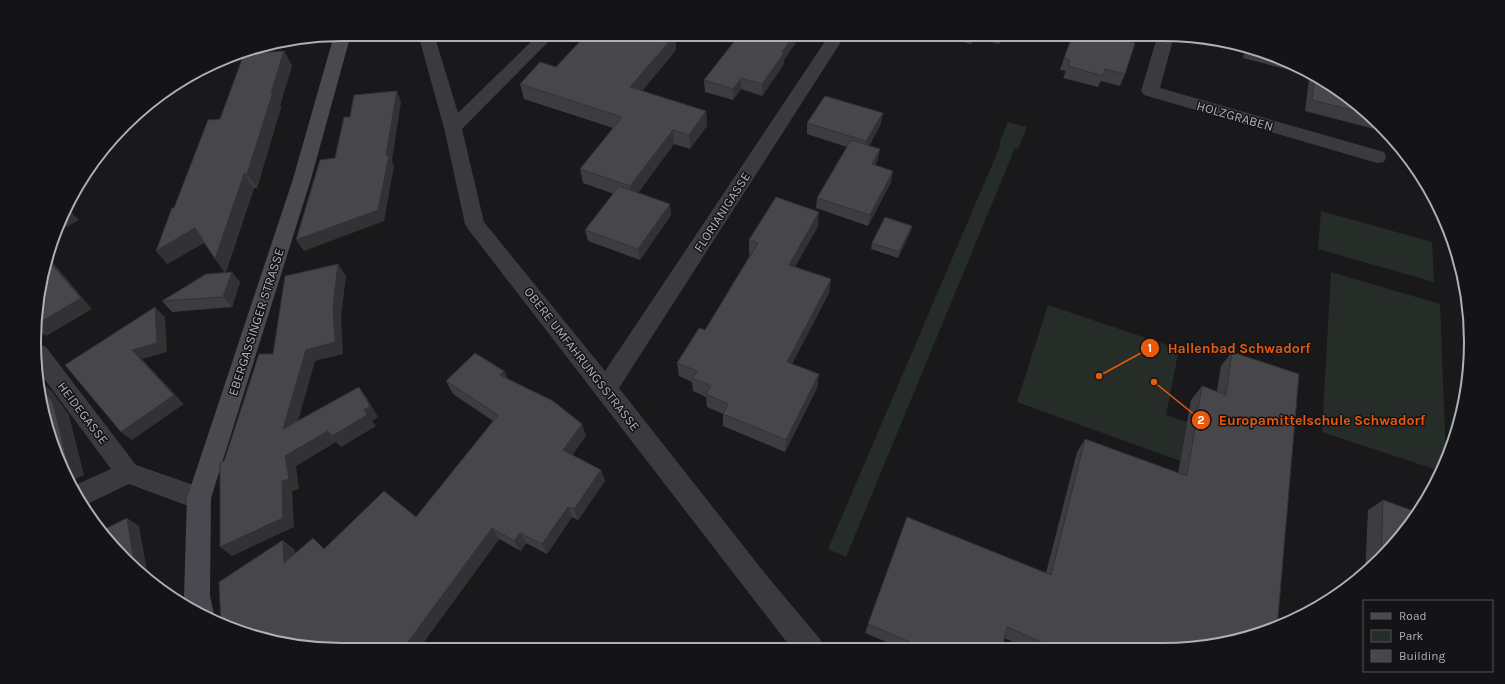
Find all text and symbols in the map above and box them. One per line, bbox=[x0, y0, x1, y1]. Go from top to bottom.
street label: HOLZGRABEN bbox=[1195, 98, 1275, 134]
street label: FLORIANIGASSE bbox=[691, 169, 753, 255]
street label: EBERGASSINGER STRASSE bbox=[225, 246, 287, 398]
street label: OBERE UMFAHRUNGSSTRASSE bbox=[521, 284, 643, 434]
callout: Hallenbad Schwadorf bbox=[1140, 335, 1319, 361]
text: Hallenbad Schwadorf bbox=[1168, 340, 1311, 357]
text: 1 bbox=[1148, 341, 1152, 355]
street label: HEIDEGASSE bbox=[55, 379, 111, 447]
callout: Europamittelschule Schwadorf bbox=[1191, 407, 1433, 433]
text: Europamittelschule Schwadorf bbox=[1219, 412, 1426, 429]
text: 2 bbox=[1197, 413, 1205, 427]
legend bbox=[1363, 600, 1493, 672]
text: Road bbox=[1399, 609, 1427, 623]
text: Park bbox=[1399, 629, 1424, 643]
text: Building bbox=[1399, 649, 1446, 663]

